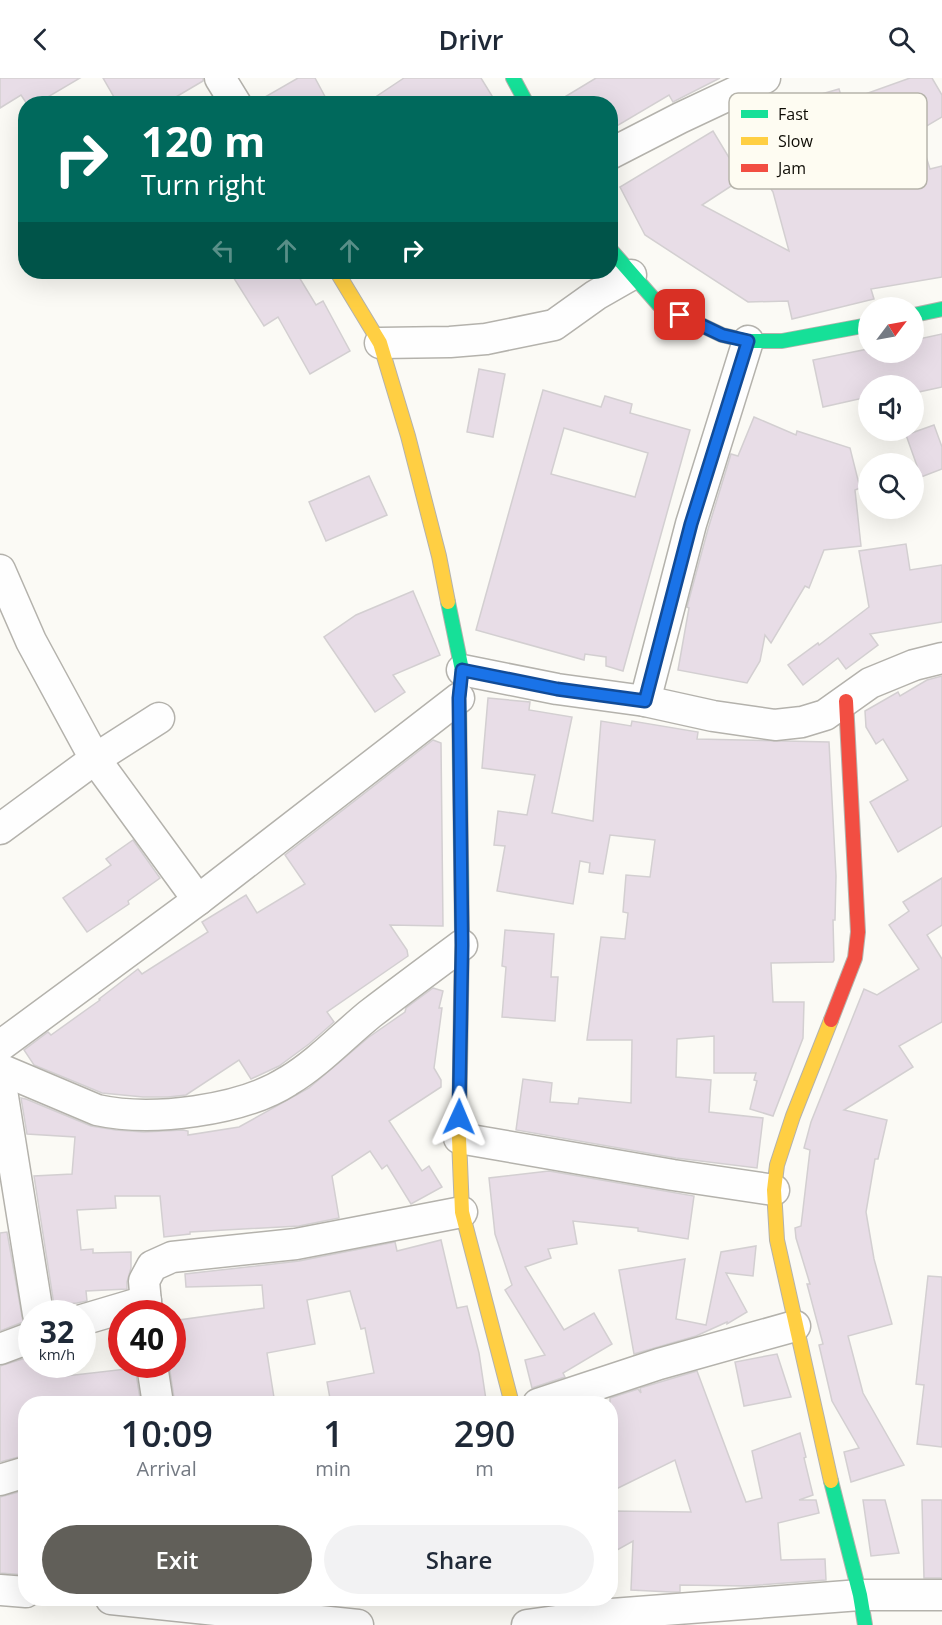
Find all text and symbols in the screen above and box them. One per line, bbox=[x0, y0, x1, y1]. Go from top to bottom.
text: Drivr bbox=[438, 21, 504, 58]
icon: back bbox=[24, 23, 57, 56]
icon: search bbox=[885, 23, 918, 56]
legend bbox=[729, 93, 927, 189]
text: Fast bbox=[778, 103, 809, 125]
text: 120 m bbox=[141, 112, 265, 169]
icon: right bbox=[42, 120, 120, 198]
text: Slow bbox=[778, 130, 813, 152]
text: Jam bbox=[776, 157, 806, 179]
text: Turn right bbox=[141, 166, 266, 203]
icon: left bbox=[207, 234, 240, 267]
icon: ahead bbox=[270, 234, 303, 267]
icon: ahead bbox=[333, 234, 366, 267]
icon: right bbox=[396, 234, 429, 267]
pin bbox=[654, 289, 705, 340]
north arrow bbox=[858, 297, 924, 363]
map controls bbox=[858, 297, 924, 519]
icon: arrive bbox=[663, 298, 696, 331]
button: sound bbox=[858, 375, 924, 441]
button: search bbox=[858, 453, 924, 519]
position arrow bbox=[427, 1085, 491, 1149]
speed limit sign: 40 bbox=[108, 1300, 186, 1378]
text: 32 bbox=[40, 1311, 74, 1352]
text: km/h bbox=[39, 1344, 75, 1364]
text: 10:09 bbox=[121, 1409, 213, 1458]
text: 1 bbox=[323, 1409, 344, 1458]
text: 290 bbox=[454, 1409, 515, 1458]
text: Arrival bbox=[137, 1455, 197, 1482]
text: min bbox=[315, 1455, 351, 1482]
text: m bbox=[475, 1455, 494, 1482]
button: Exit bbox=[42, 1525, 312, 1594]
button: Share bbox=[324, 1525, 594, 1594]

